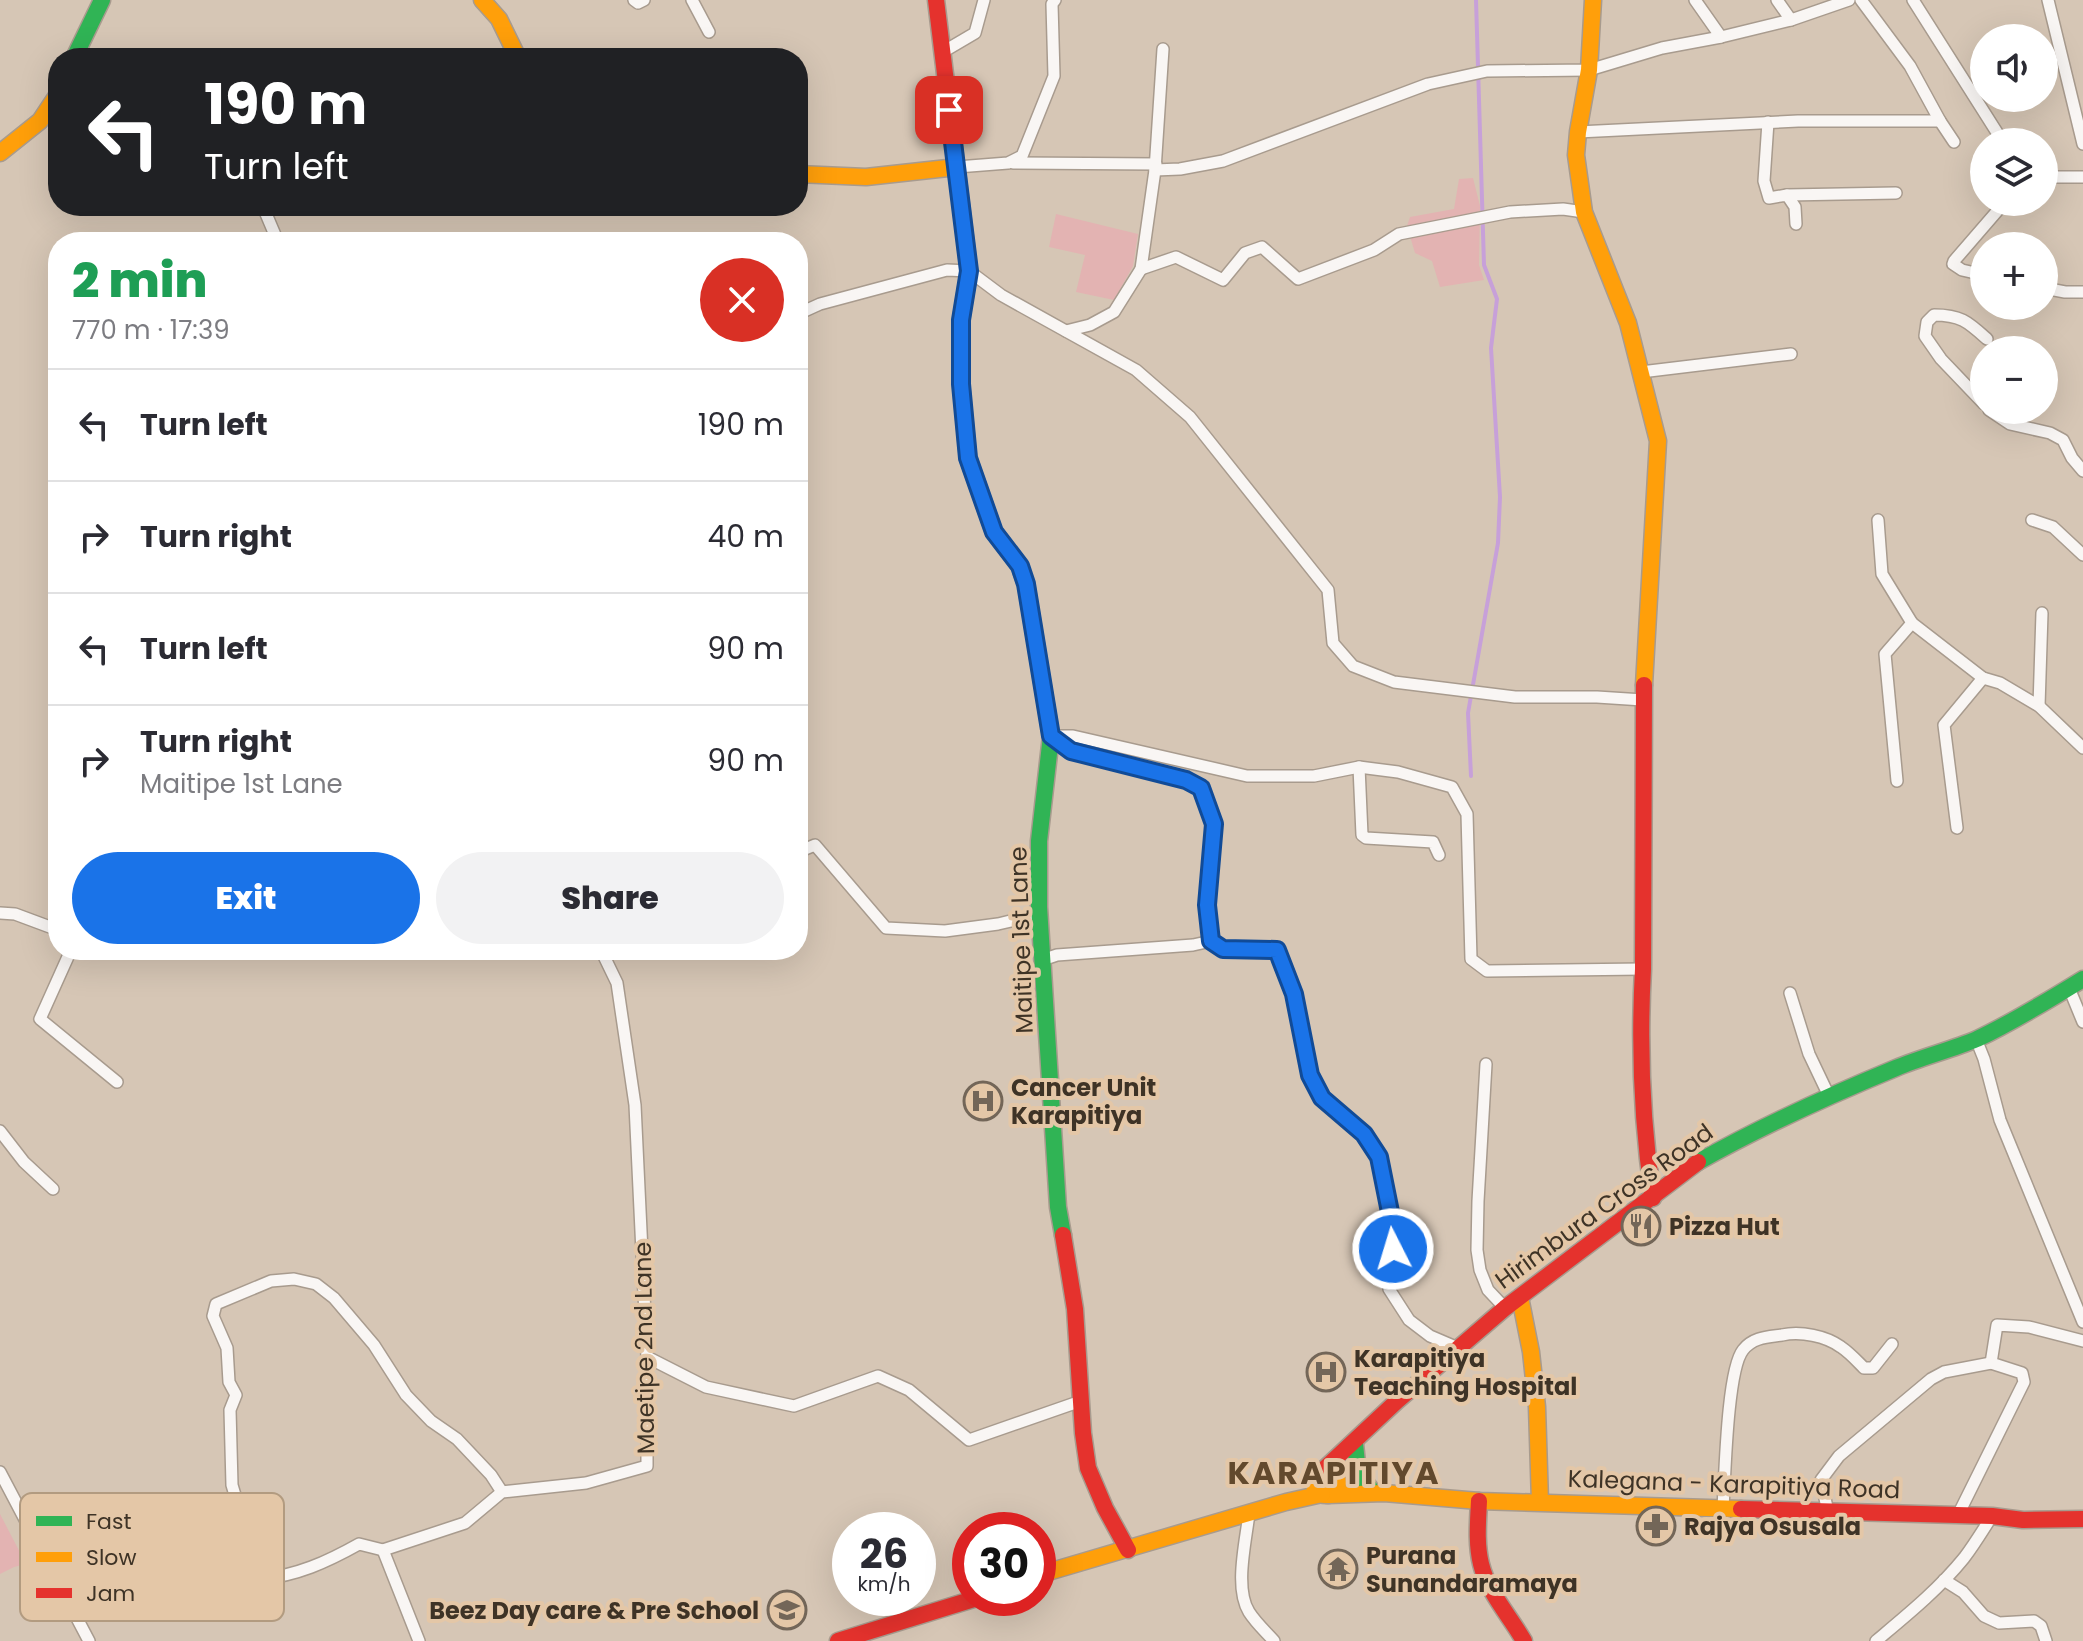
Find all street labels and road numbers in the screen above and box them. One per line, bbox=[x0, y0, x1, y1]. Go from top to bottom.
street label: Maitipe 1st Lane bbox=[1001, 846, 1041, 1034]
street label: Hirimbura Cross Road bbox=[1488, 1116, 1720, 1296]
street label: Maetipe 2nd Lane bbox=[626, 1241, 662, 1455]
street label: Kalegana - Karapitiya Road bbox=[1567, 1462, 1901, 1506]

